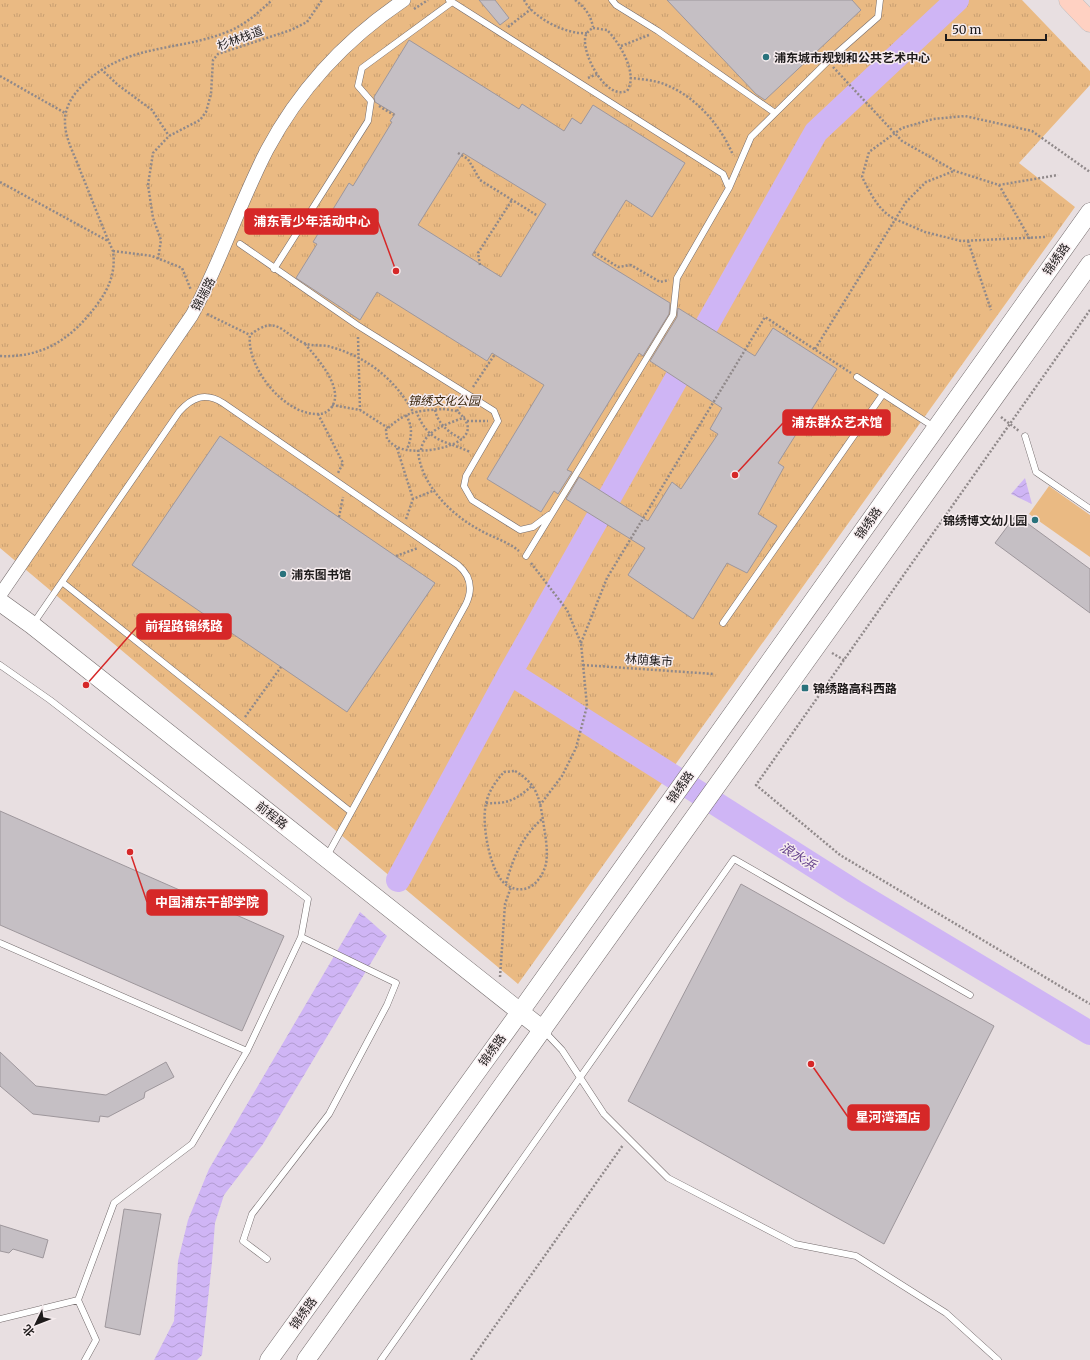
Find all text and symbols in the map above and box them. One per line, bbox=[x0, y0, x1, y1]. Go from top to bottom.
scale bar bbox=[946, 16, 1046, 42]
text: 50 m bbox=[952, 22, 981, 37]
street label: 杉林栈道 bbox=[215, 23, 265, 53]
place label: 浦东城市规划和公共艺术中心 bbox=[774, 50, 930, 65]
marker: 浦东城市规划和公共艺术中心 bbox=[761, 52, 771, 62]
callout: 浦东青少年活动中心 bbox=[245, 209, 378, 234]
text: 浦东青少年活动中心 bbox=[253, 213, 371, 230]
street label: 锦绣路 bbox=[1040, 240, 1072, 278]
street label: 锦瑞路 bbox=[188, 275, 218, 313]
park label: 锦绣文化公园 bbox=[408, 393, 482, 408]
callout: 浦东群众艺术馆 bbox=[783, 410, 890, 435]
text: 浦东群众艺术馆 bbox=[791, 414, 883, 431]
street label: 锦绣路 bbox=[852, 504, 884, 542]
place label: 锦绣博文幼儿园 bbox=[943, 513, 1027, 528]
marker: 锦绣博文幼儿园 bbox=[1030, 515, 1040, 525]
place label: 浦东图书馆 bbox=[291, 567, 351, 582]
marker: 浦东图书馆 bbox=[278, 569, 288, 579]
callout: 前程路锦绣路 bbox=[137, 614, 231, 639]
text: 前程路锦绣路 bbox=[145, 618, 223, 635]
street label: 林荫集市 bbox=[625, 651, 673, 669]
place label: 锦绣路高科西路 bbox=[813, 681, 897, 696]
marker: 锦绣路高科西路 bbox=[800, 683, 810, 693]
street label: 锦绣路 bbox=[664, 768, 696, 806]
street label: 前程路 bbox=[253, 798, 291, 832]
water label: 浪水浜 bbox=[777, 838, 820, 874]
callout: 中国浦东干部学院 bbox=[147, 890, 267, 915]
text: 中国浦东干部学院 bbox=[155, 894, 259, 911]
street label: 锦绣路 bbox=[475, 1031, 509, 1069]
callout: 星河湾酒店 bbox=[848, 1105, 929, 1130]
text: 星河湾酒店 bbox=[855, 1109, 921, 1126]
street label: 锦绣路 bbox=[286, 1294, 320, 1332]
north arrow bbox=[16, 1304, 56, 1344]
text: 北 bbox=[20, 1322, 38, 1340]

